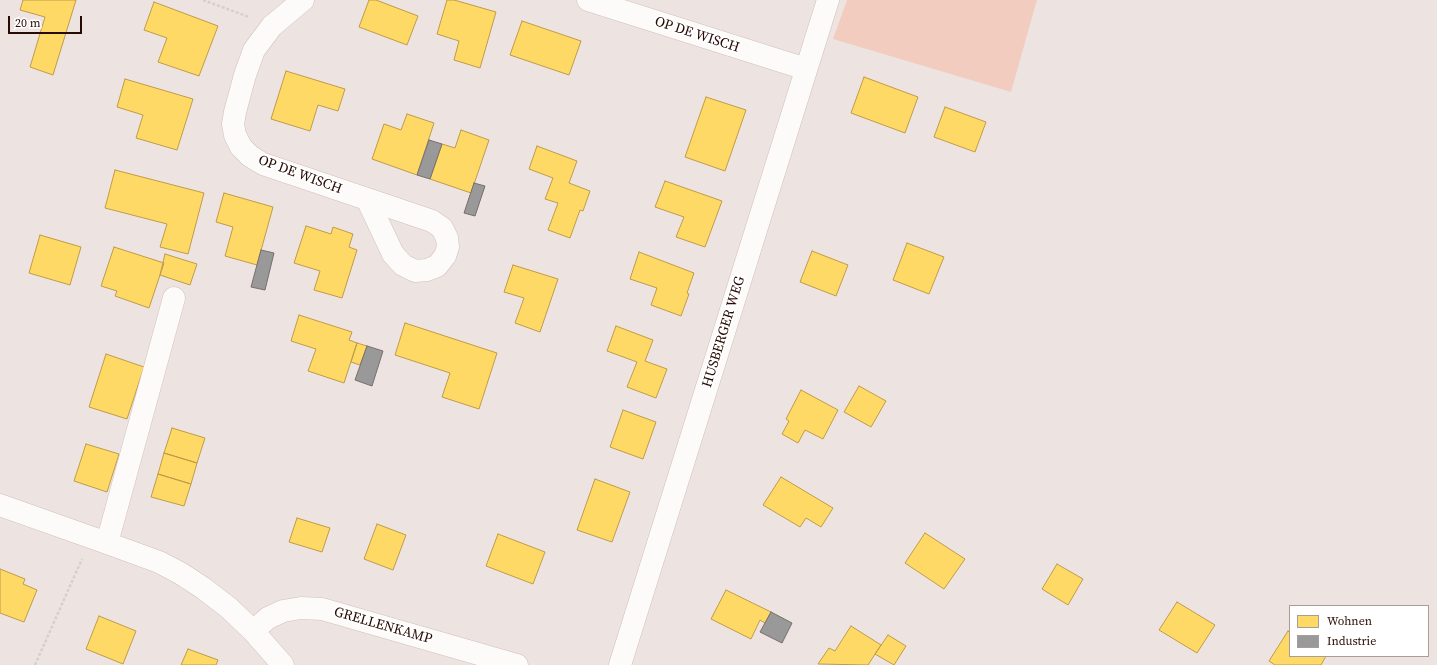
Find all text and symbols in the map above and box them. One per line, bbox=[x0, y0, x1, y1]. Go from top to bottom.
scale bar bbox=[10, 8, 84, 34]
street label: OP DE WISCH bbox=[653, 13, 741, 57]
text: 20 m bbox=[15, 15, 41, 31]
street label: OP DE WISCH bbox=[256, 152, 344, 198]
street label: HUSBERGER WEG bbox=[699, 274, 749, 390]
street label: GRELLENKAMP bbox=[332, 604, 434, 648]
legend bbox=[1289, 605, 1429, 657]
text: Wohnen bbox=[1327, 613, 1372, 629]
text: Industrie bbox=[1327, 633, 1376, 649]

